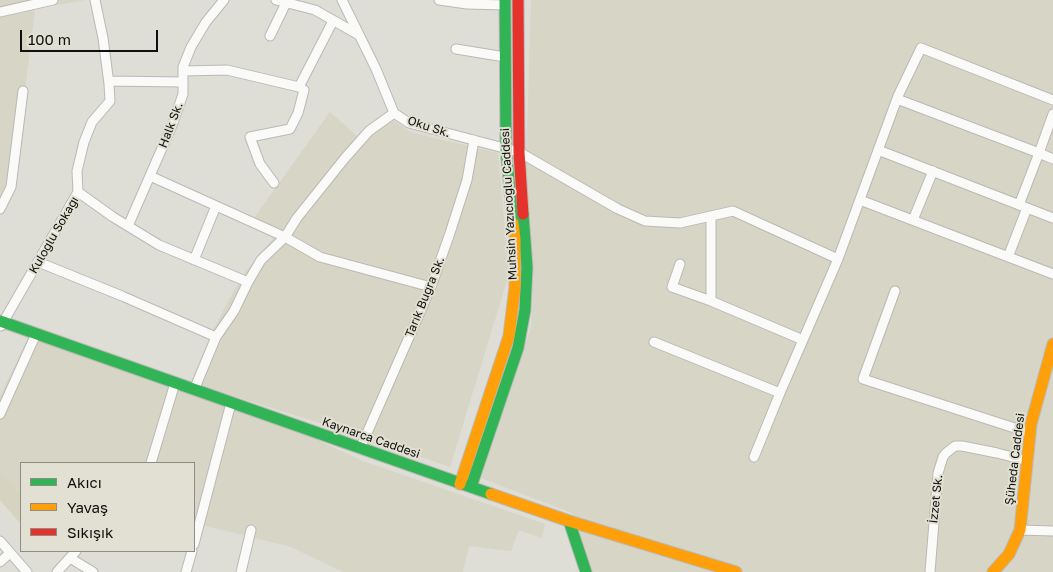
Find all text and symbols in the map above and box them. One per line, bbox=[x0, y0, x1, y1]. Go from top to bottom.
scale bar bbox=[22, 20, 160, 52]
text: 100 m bbox=[28, 30, 71, 48]
street label: Halk Sk. bbox=[156, 100, 186, 150]
street label: Oku Sk. bbox=[406, 113, 452, 141]
street label: Muhsin Yazıcıoğlu Caddesi bbox=[498, 128, 520, 280]
street label: Kuloğlu Sokağı bbox=[26, 194, 82, 276]
street label: Tarık Buğra Sk. bbox=[402, 254, 448, 340]
street label: Şüheda Caddesi bbox=[1002, 412, 1028, 506]
street label: Kaynarca Caddesi bbox=[320, 414, 422, 462]
legend bbox=[20, 462, 195, 552]
text: Akıcı bbox=[67, 473, 102, 491]
street label: İzzet Sk. bbox=[926, 474, 946, 524]
text: Yavaş bbox=[67, 498, 108, 516]
text: Sıkışık bbox=[67, 523, 114, 541]

